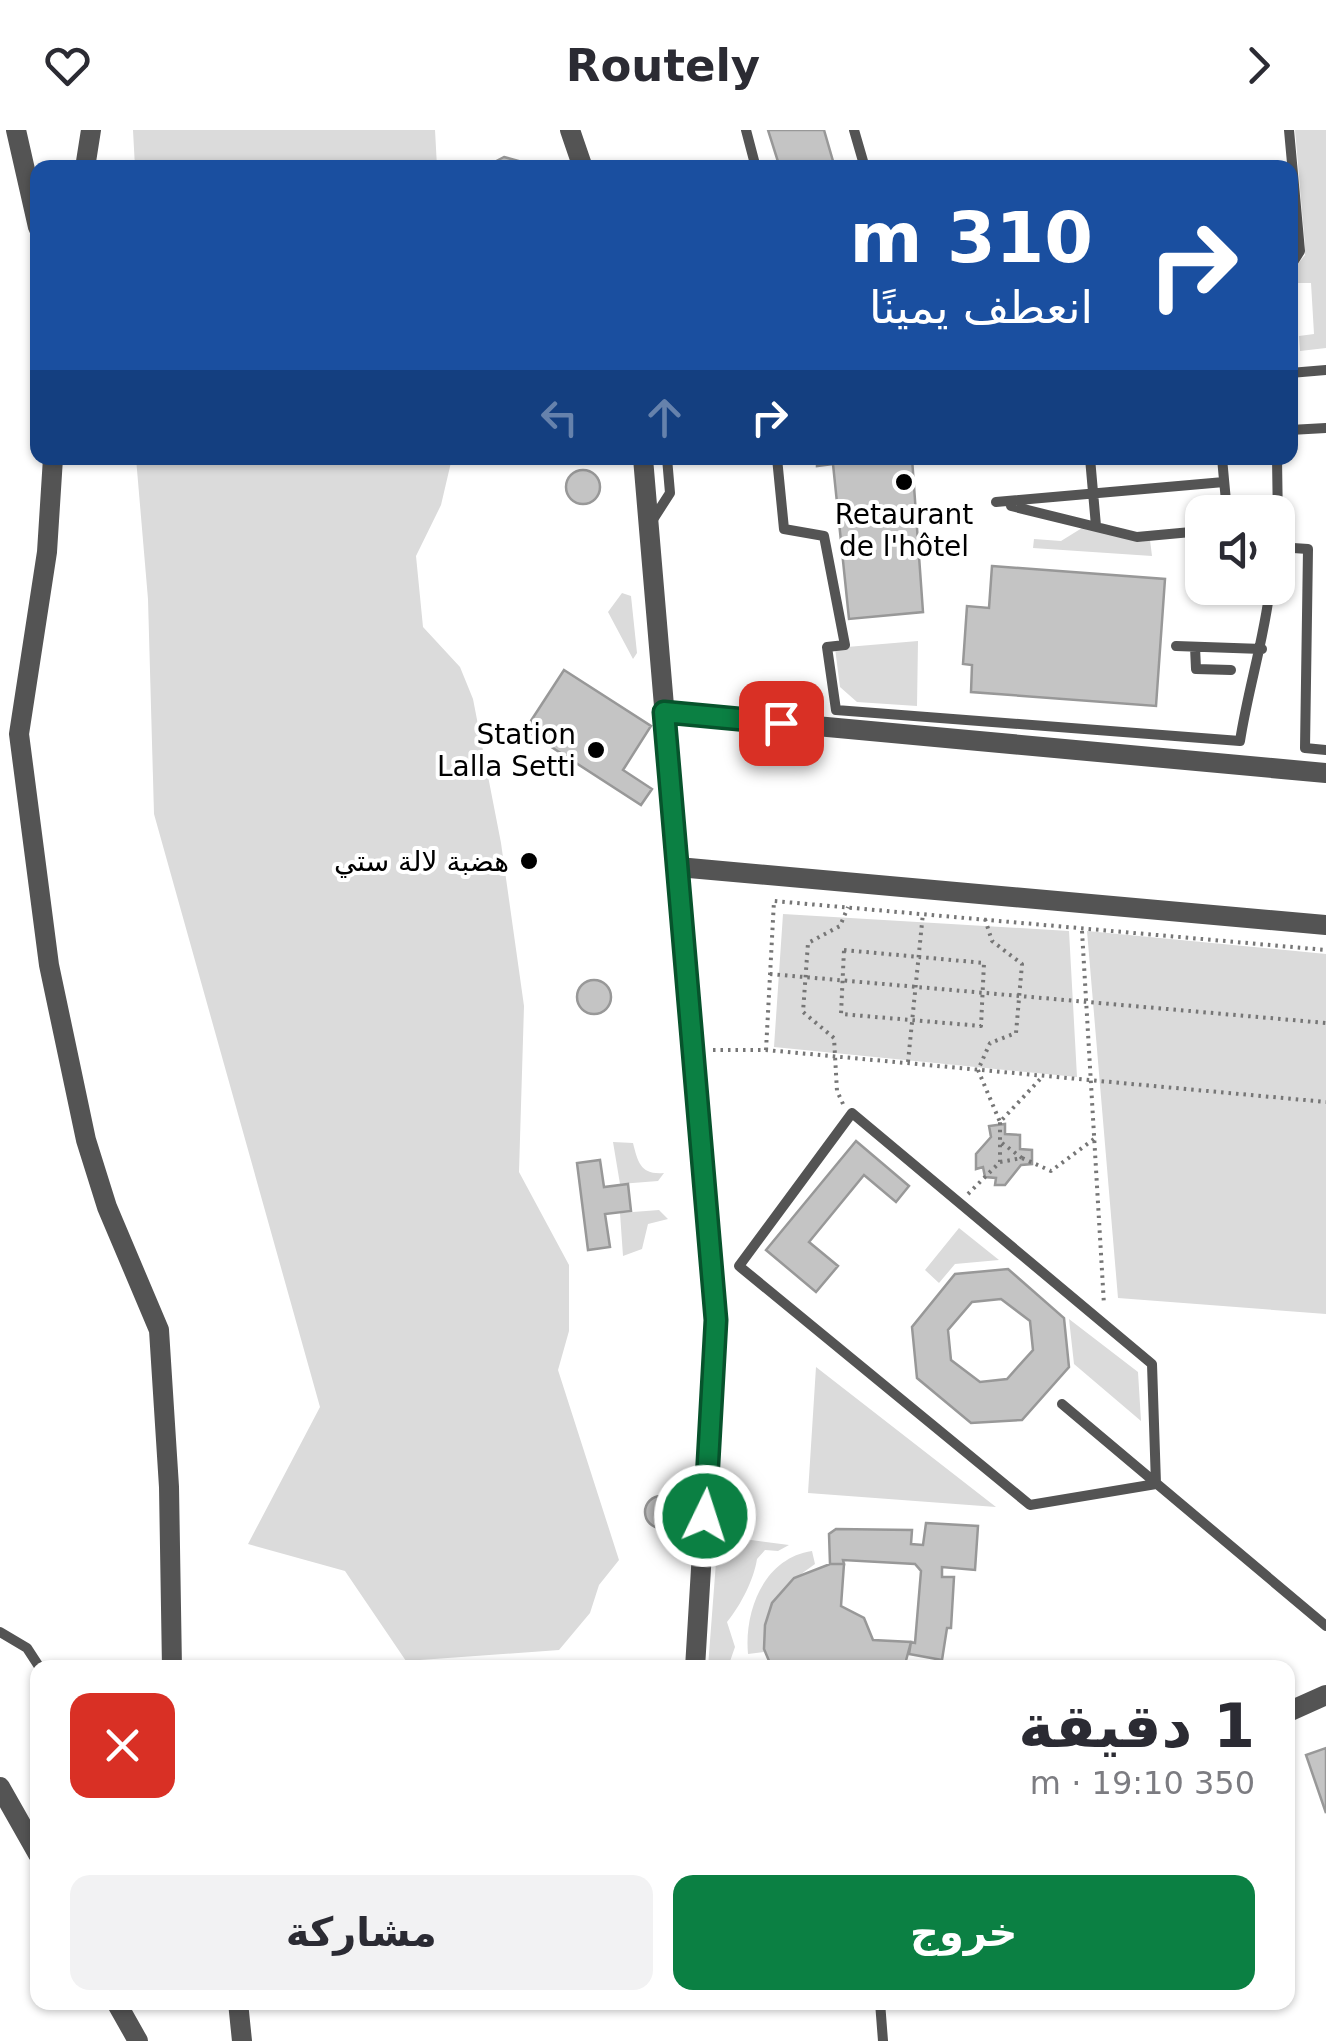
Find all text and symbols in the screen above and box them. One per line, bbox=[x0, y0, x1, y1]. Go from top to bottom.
icon: heart bbox=[40, 38, 95, 93]
icon: forward bbox=[1231, 38, 1286, 93]
text: Routely bbox=[566, 39, 760, 92]
text: 310 m bbox=[850, 197, 1093, 279]
icon: right bbox=[1128, 200, 1258, 330]
text: انعطف يمينًا bbox=[869, 281, 1093, 334]
icon: left bbox=[532, 390, 587, 445]
icon: ahead bbox=[637, 390, 692, 445]
icon: right bbox=[742, 390, 797, 445]
marker: Retaurant de l'hôtel bbox=[893, 471, 915, 493]
map controls bbox=[1185, 495, 1295, 605]
button: sound bbox=[1185, 495, 1295, 605]
place label: Retaurant de l'hôtel bbox=[835, 498, 973, 563]
pin bbox=[739, 681, 824, 766]
icon: arrive bbox=[754, 696, 809, 751]
place label: Station Lalla Setti bbox=[437, 718, 576, 783]
marker: Station Lalla Setti bbox=[585, 739, 607, 761]
place label: هضبة لالة ستي bbox=[334, 845, 509, 878]
marker: هضبة لالة ستي bbox=[518, 850, 540, 872]
position arrow bbox=[653, 1464, 757, 1568]
text: 1 دقيقة bbox=[1018, 1691, 1255, 1761]
button: close bbox=[70, 1693, 175, 1798]
text: 350 m · 19:10 bbox=[1030, 1764, 1255, 1802]
button: مشاركة bbox=[70, 1875, 653, 1990]
button: خروج bbox=[673, 1875, 1255, 1990]

